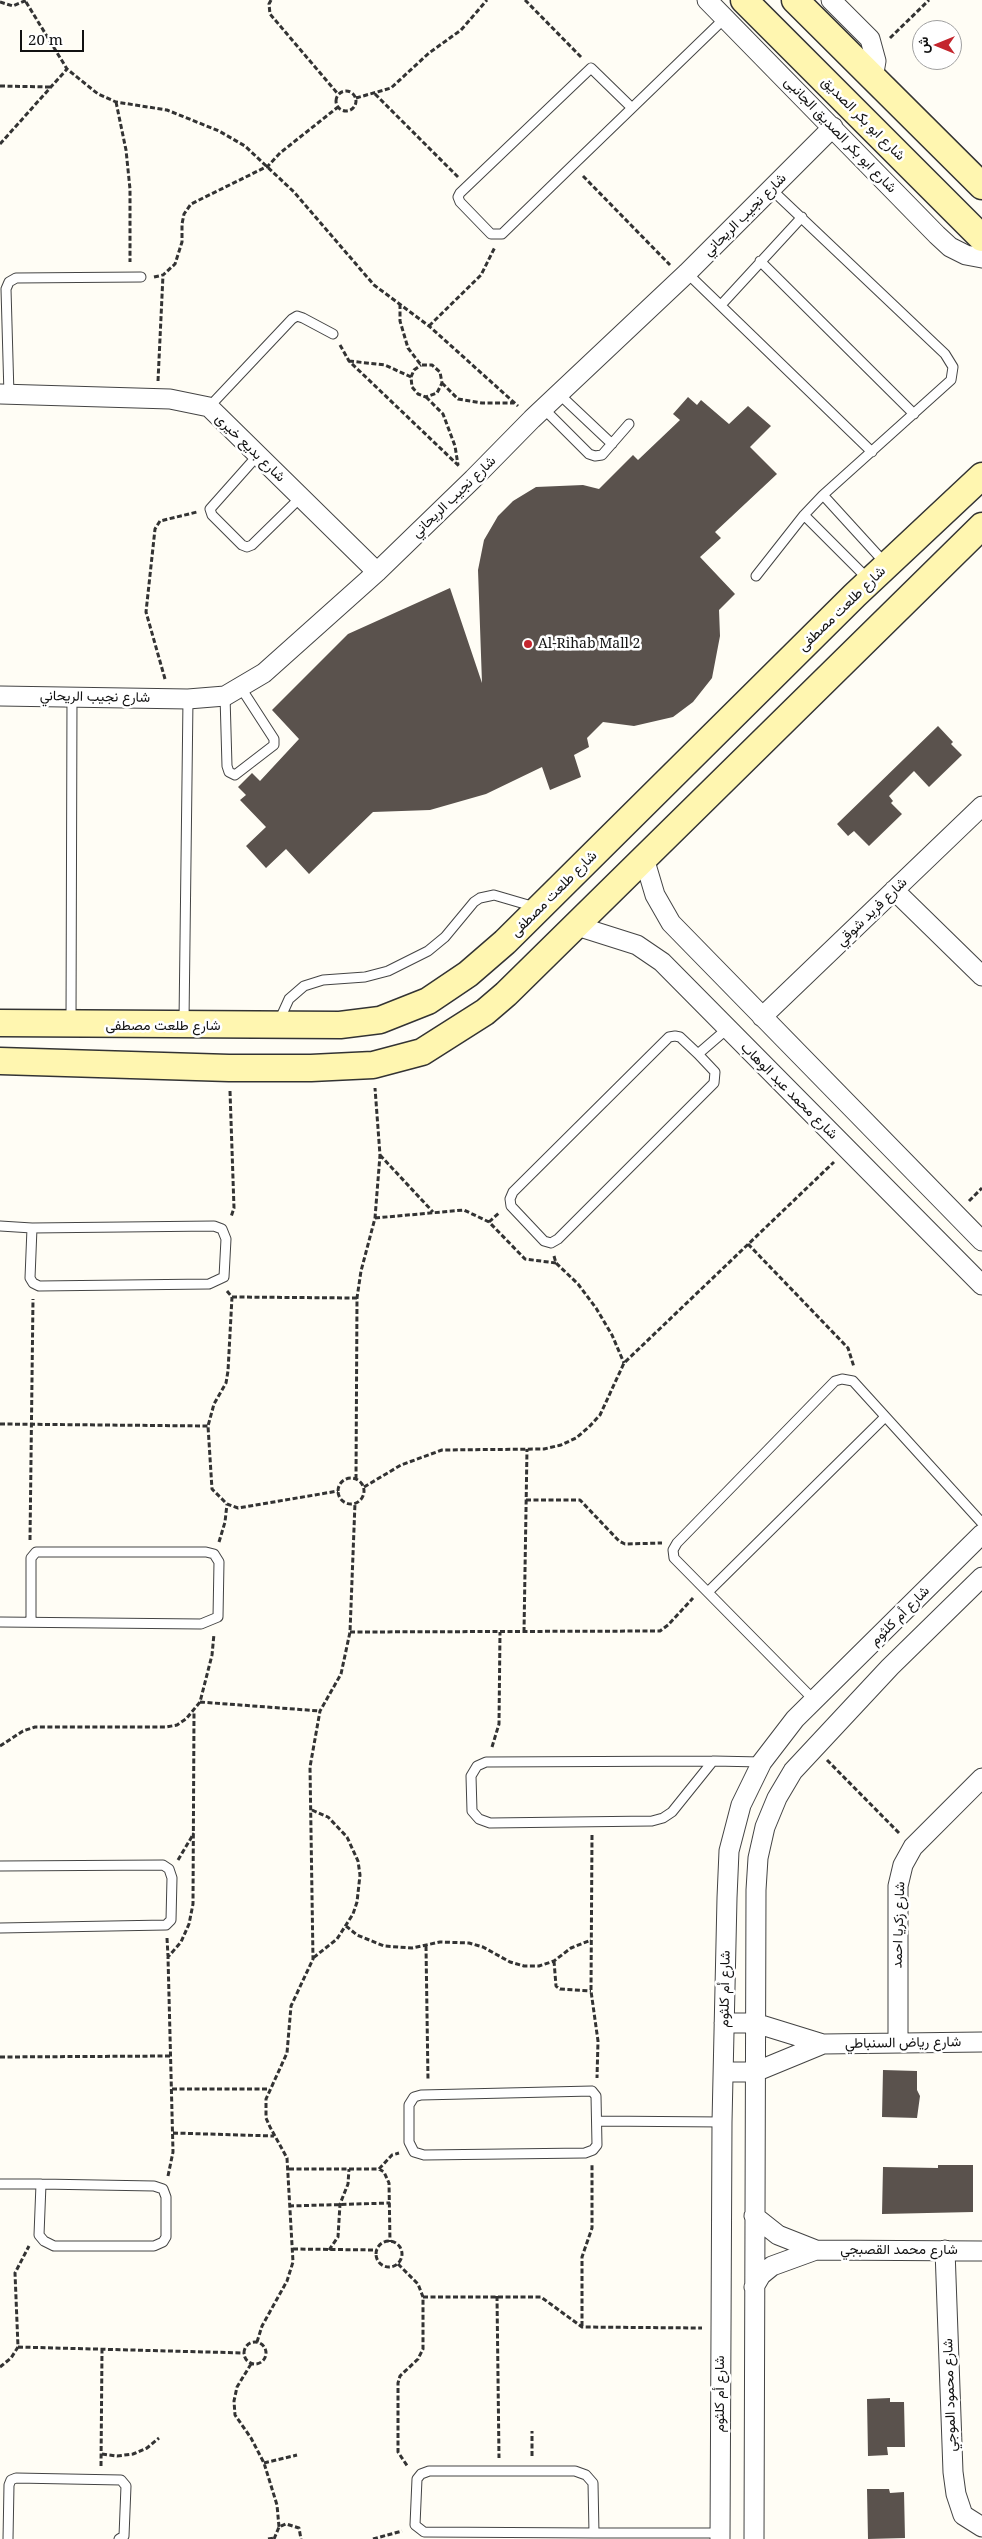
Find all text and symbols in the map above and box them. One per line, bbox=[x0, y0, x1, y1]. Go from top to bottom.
scale bar bbox=[22, 20, 86, 52]
north arrow bbox=[912, 20, 962, 70]
text: 20 m bbox=[28, 29, 63, 49]
text: ش bbox=[913, 37, 932, 53]
street label: شارع ابو بكر الصديق الجانبى bbox=[780, 74, 900, 196]
street label: شارع ابو بكر الصديق bbox=[818, 74, 908, 164]
street label: شارع نجيب الريحاني bbox=[700, 170, 790, 260]
street label: شارع بديع خيرى bbox=[212, 410, 288, 486]
street label: شارع نجيب الريحاني bbox=[408, 453, 500, 541]
street label: شارع طلعت مصطفى bbox=[795, 563, 889, 655]
place label: Al-Rihab Mall 2 bbox=[538, 636, 640, 652]
marker: Al-Rihab Mall 2 bbox=[522, 638, 534, 650]
street label: شارع نجيب الريحاني bbox=[40, 688, 150, 706]
street label: شارع طلعت مصطفى bbox=[507, 847, 601, 941]
street label: شارع فريد شوقي bbox=[833, 874, 911, 950]
street label: شارع طلعت مصطفى bbox=[105, 1018, 221, 1034]
street label: شارع محمد عبد الوهاب bbox=[737, 1039, 841, 1143]
street label: شارع أم كلثوم bbox=[867, 1583, 933, 1649]
street label: شارع زكريا احمد bbox=[889, 1881, 909, 1969]
street label: شارع أم كلثوم bbox=[716, 1950, 734, 2028]
street label: شارع رياض السنباطي bbox=[845, 2034, 961, 2052]
street label: شارع محمد القصبجي bbox=[840, 2242, 958, 2258]
street label: شارع محمود الموجي bbox=[940, 2338, 960, 2452]
street label: شارع أم كلثوم bbox=[712, 2355, 728, 2433]

